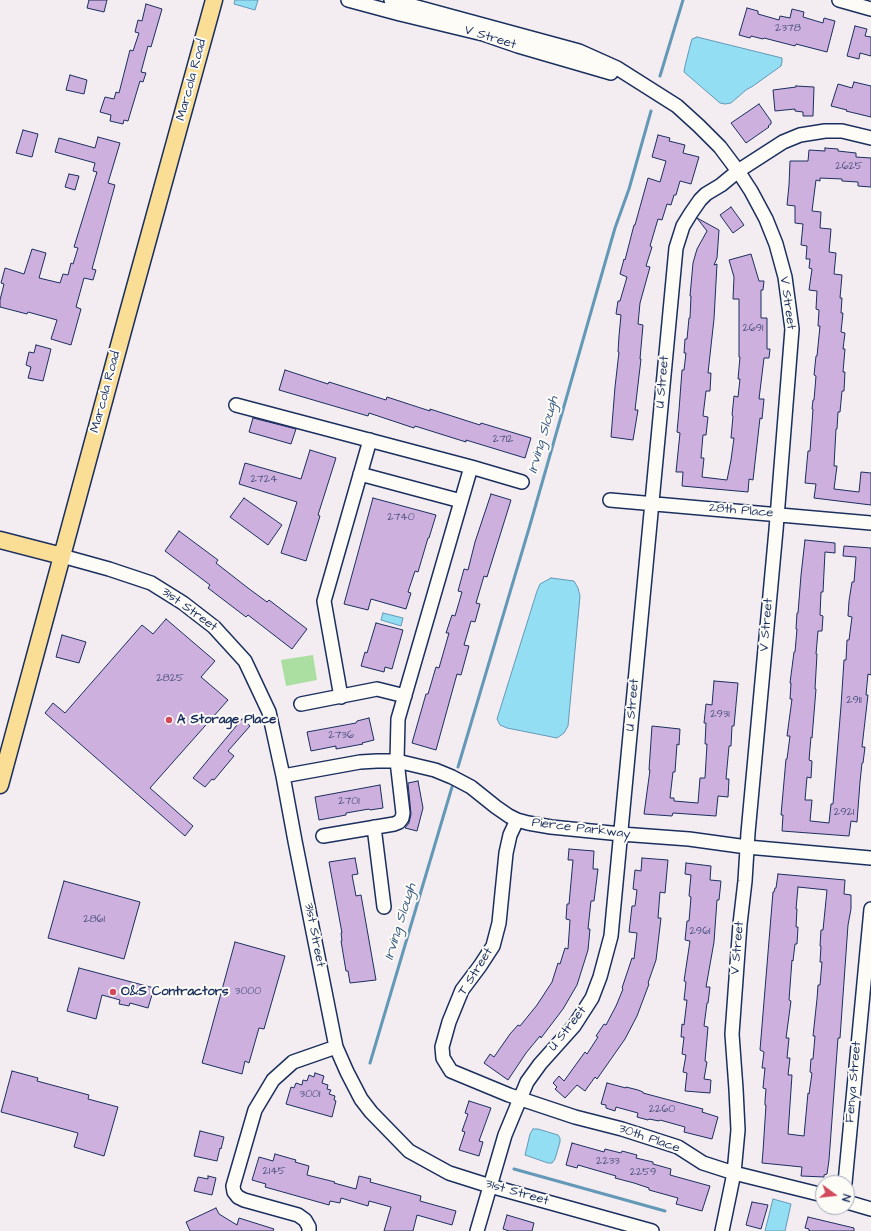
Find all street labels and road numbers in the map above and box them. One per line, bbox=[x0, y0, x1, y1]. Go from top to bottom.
street label: V Street bbox=[462, 23, 518, 53]
street label: Marcola Road bbox=[174, 38, 210, 122]
street label: V Street bbox=[776, 275, 798, 331]
street label: Marcola Road bbox=[88, 350, 124, 434]
street label: U Street bbox=[653, 355, 673, 409]
street label: 28th Place bbox=[708, 500, 774, 522]
street label: 31st Street bbox=[158, 584, 220, 636]
street label: V Street bbox=[757, 598, 777, 652]
street label: U Street bbox=[623, 678, 643, 732]
street label: Pierce Parkway bbox=[531, 815, 631, 843]
street label: 31st Street bbox=[300, 901, 328, 969]
street label: V Street bbox=[728, 921, 748, 975]
street label: T Street bbox=[455, 945, 497, 999]
street label: U Street bbox=[546, 1003, 590, 1055]
street label: Fenya Street bbox=[843, 1041, 865, 1123]
street label: 30th Place bbox=[616, 1121, 682, 1157]
street label: 31st Street bbox=[483, 1176, 551, 1210]

